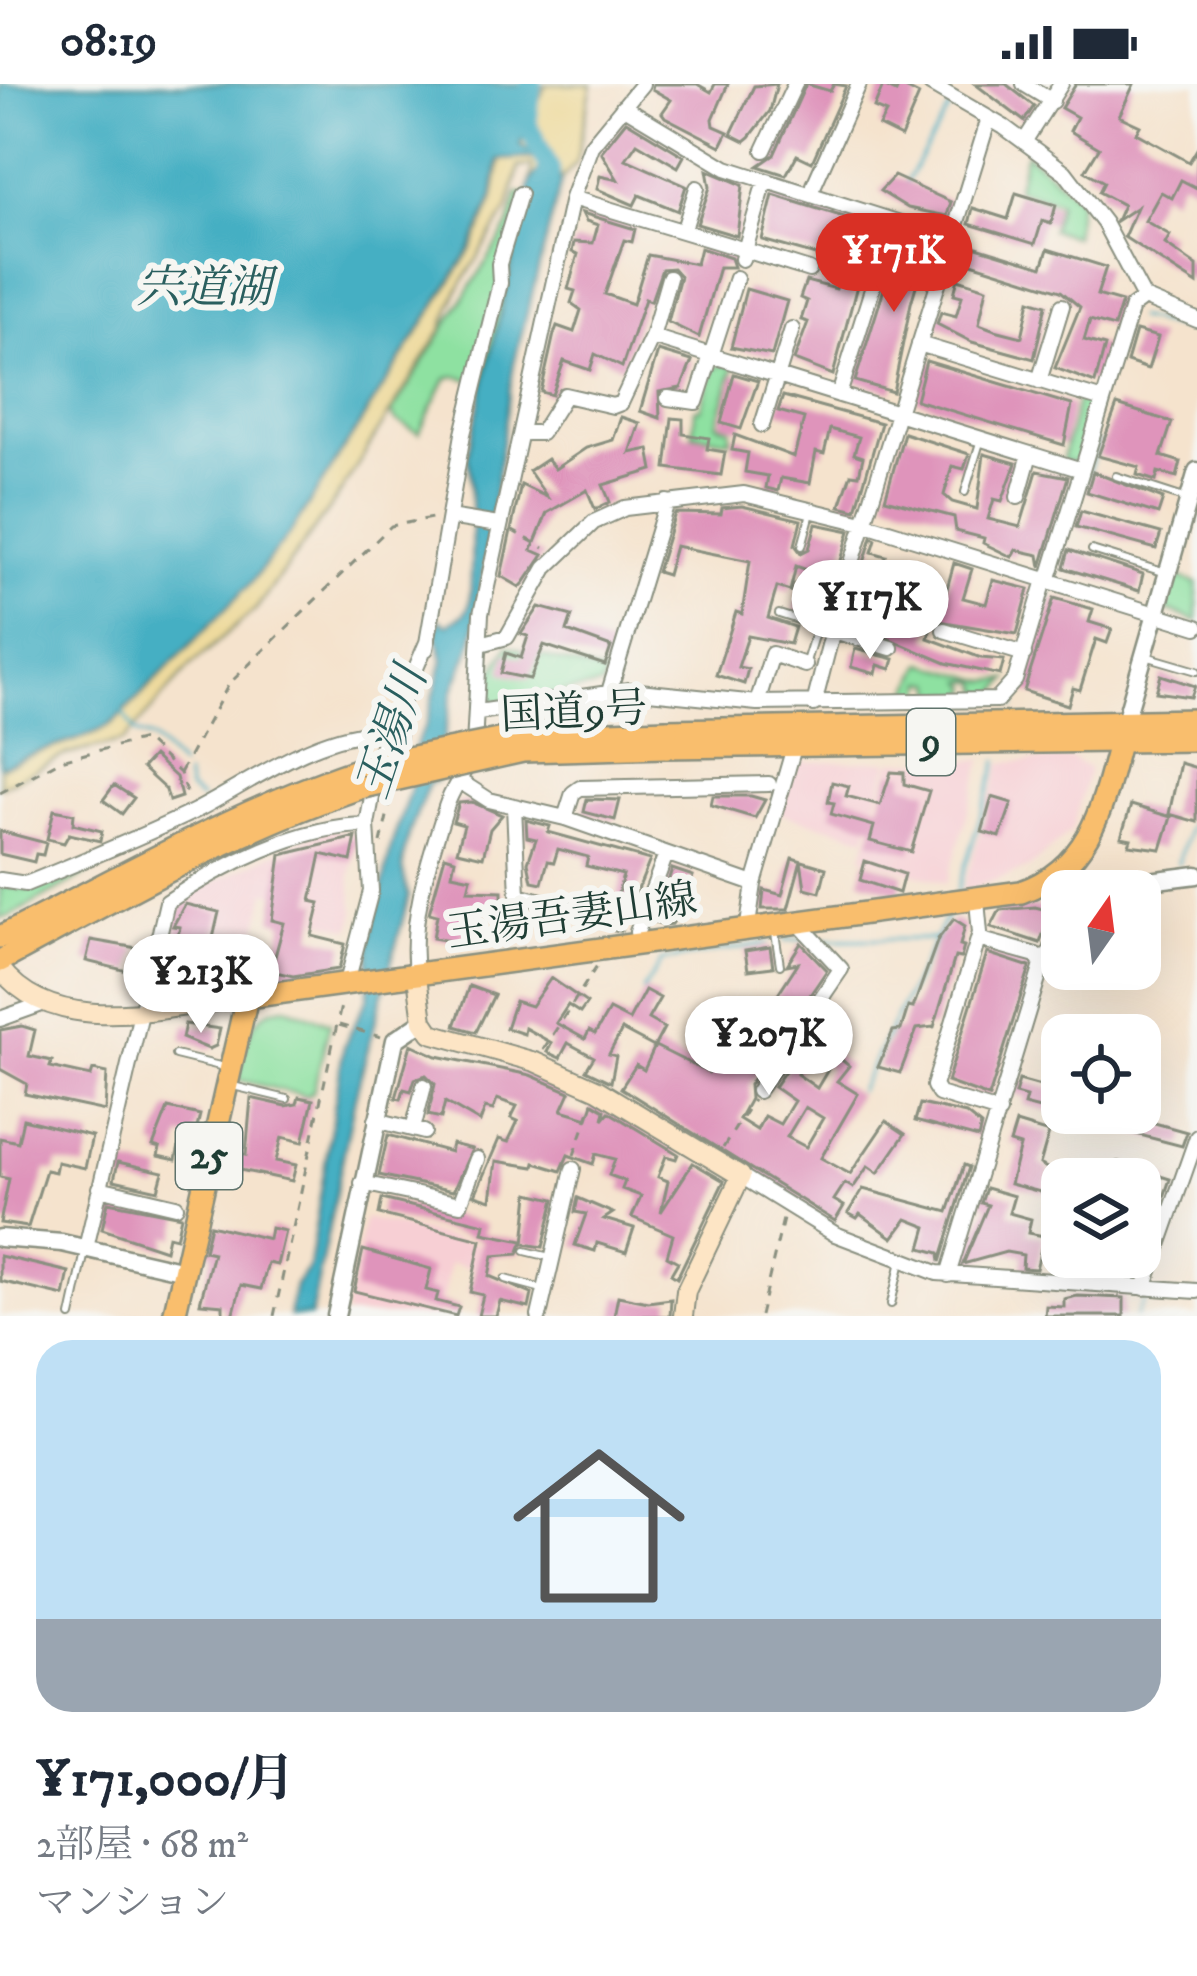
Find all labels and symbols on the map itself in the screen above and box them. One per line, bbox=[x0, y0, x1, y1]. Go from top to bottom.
pin: ¥171K bbox=[810, 213, 978, 315]
water label: 宍道湖 bbox=[136, 261, 278, 317]
pin: ¥117K bbox=[786, 560, 954, 662]
water label: 玉湯川 bbox=[346, 655, 442, 806]
street label: 国道9号 bbox=[499, 683, 649, 743]
road number: 9 bbox=[907, 709, 955, 775]
north arrow bbox=[1041, 870, 1161, 990]
street label: 玉湯吾妻山線 bbox=[444, 874, 700, 960]
pin: ¥213K bbox=[117, 934, 285, 1036]
pin: ¥207K bbox=[685, 996, 853, 1098]
road number: 25 bbox=[176, 1123, 242, 1189]

